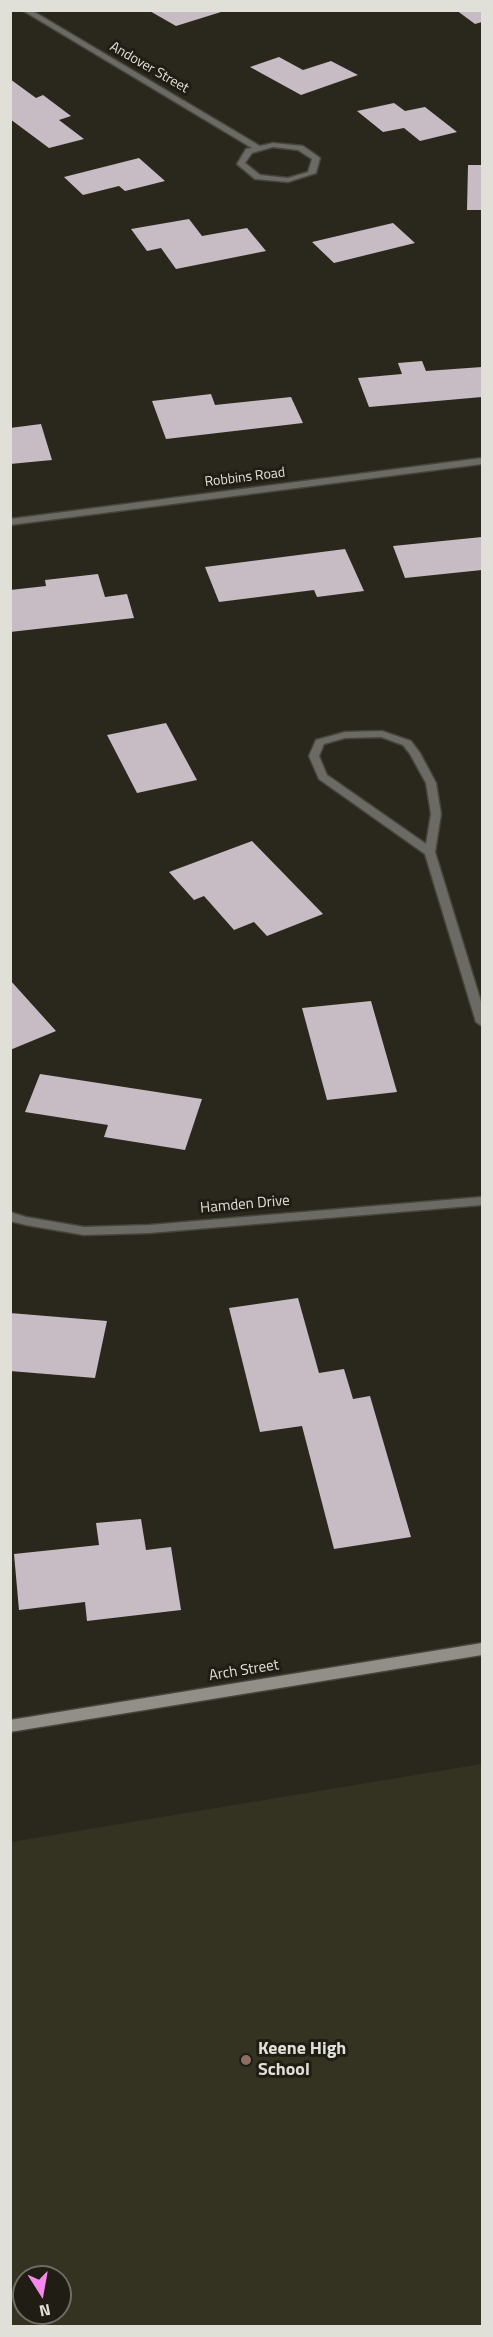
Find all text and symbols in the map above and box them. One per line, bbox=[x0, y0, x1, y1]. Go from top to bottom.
street label: Andover Street bbox=[107, 39, 191, 97]
street label: Robbins Road bbox=[204, 465, 286, 491]
street label: Hamden Drive bbox=[199, 1192, 291, 1218]
street label: Arch Street bbox=[208, 1657, 280, 1685]
place label: Keene High School bbox=[258, 2039, 346, 2082]
marker: Keene High School bbox=[239, 2053, 253, 2067]
north arrow bbox=[12, 2265, 72, 2325]
text: N bbox=[37, 2298, 53, 2324]

